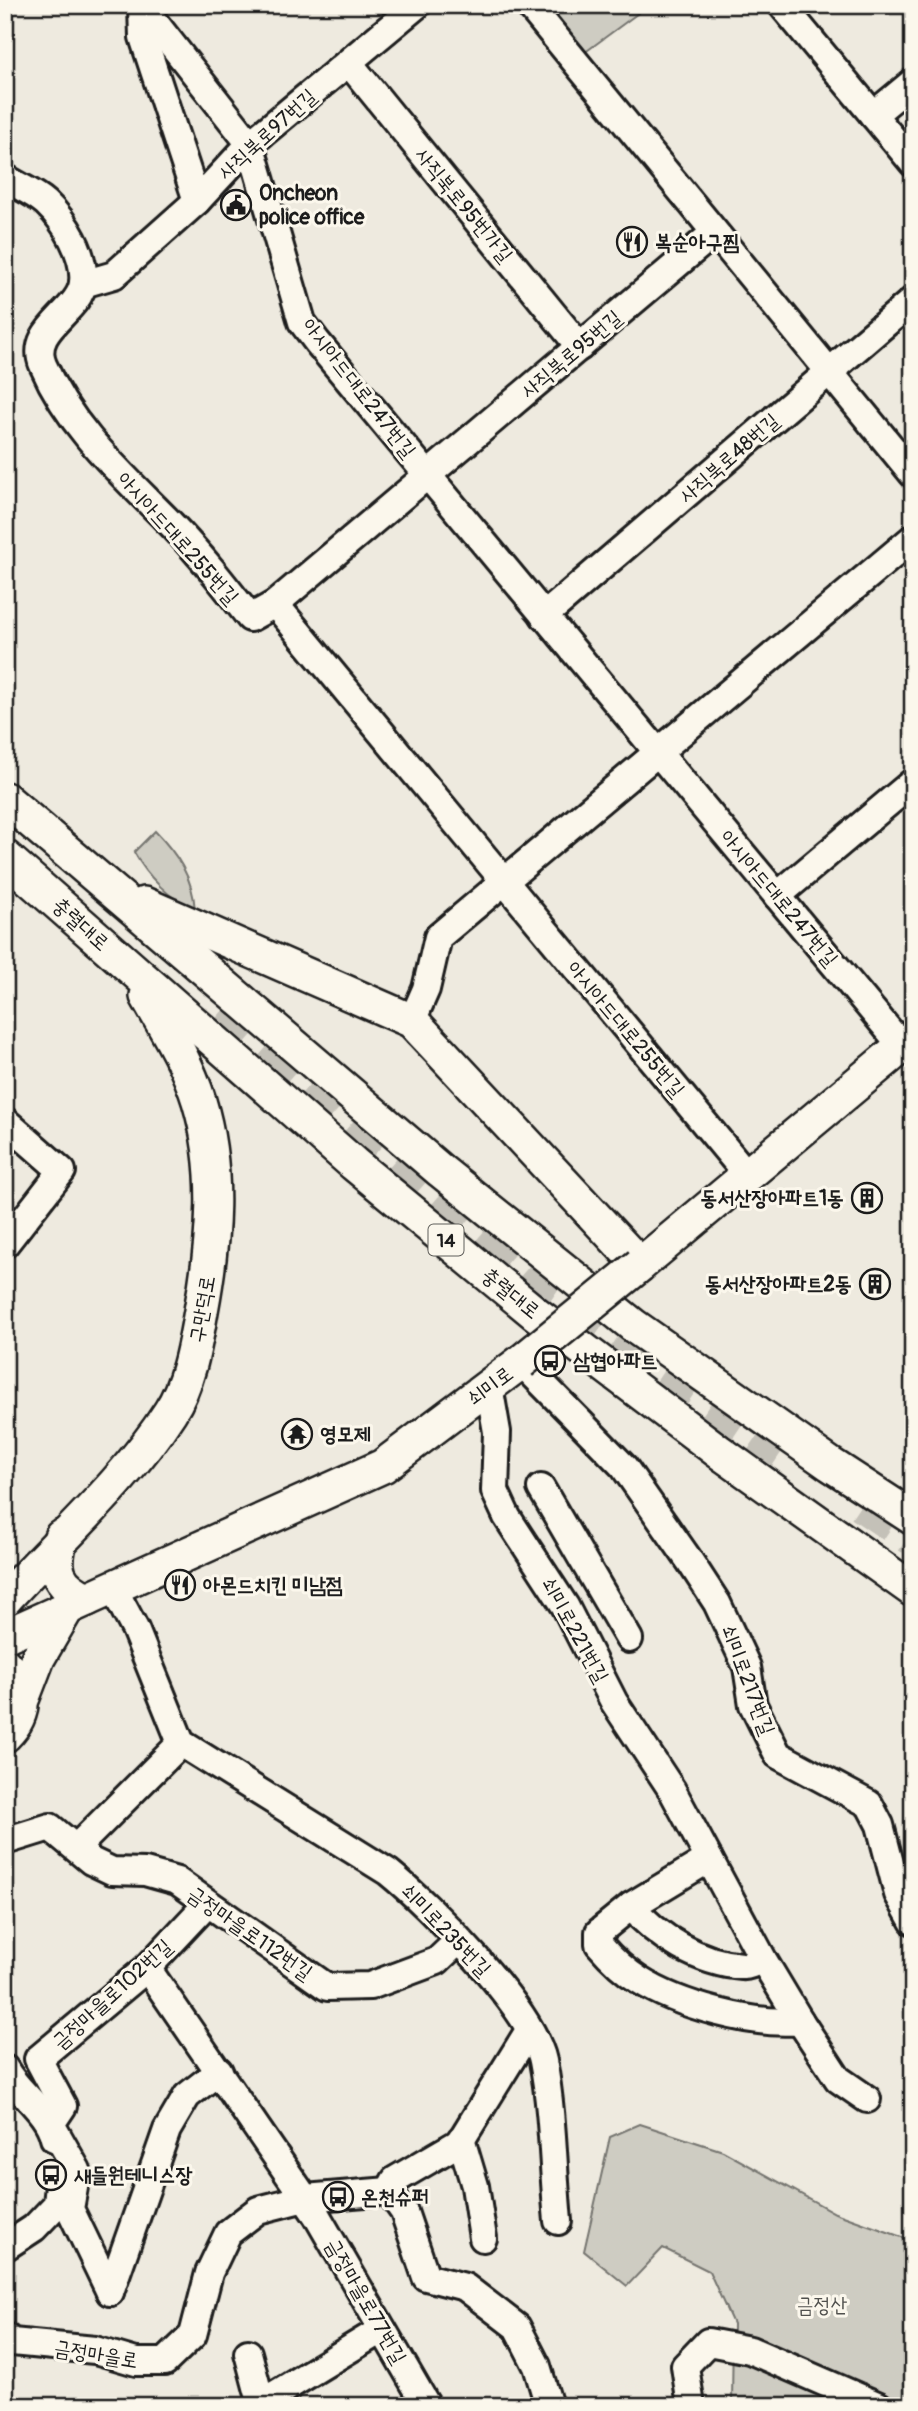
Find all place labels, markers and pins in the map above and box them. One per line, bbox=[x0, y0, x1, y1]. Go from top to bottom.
place label: Oncheon police office bbox=[259, 180, 365, 231]
public building icon: Oncheon police office bbox=[219, 188, 253, 222]
restaurant icon: 복순아구찜 bbox=[615, 225, 649, 259]
place label: 복순아구찜 bbox=[655, 229, 740, 256]
building icon: 동서산장아파트1동 bbox=[850, 1181, 884, 1215]
place label: 동서산장아파트1동 bbox=[701, 1185, 844, 1212]
building icon: 동서산장아파트2동 bbox=[858, 1267, 892, 1301]
place label: 동서산장아파트2동 bbox=[705, 1271, 852, 1298]
bus stop icon: 삼협아파트 bbox=[533, 1344, 567, 1378]
place label: 삼협아파트 bbox=[573, 1348, 658, 1375]
temple icon: 영모제 bbox=[280, 1417, 314, 1451]
place label: 영모제 bbox=[320, 1421, 371, 1448]
restaurant icon: 아몬드치킨 미남점 bbox=[163, 1568, 197, 1602]
place label: 아몬드치킨 미남점 bbox=[203, 1572, 343, 1599]
bus stop icon: 새들원테니스장 bbox=[34, 2158, 68, 2192]
place label: 새들원테니스장 bbox=[74, 2162, 192, 2189]
bus stop icon: 온천슈퍼 bbox=[321, 2180, 355, 2214]
place label: 온천슈퍼 bbox=[361, 2184, 429, 2211]

